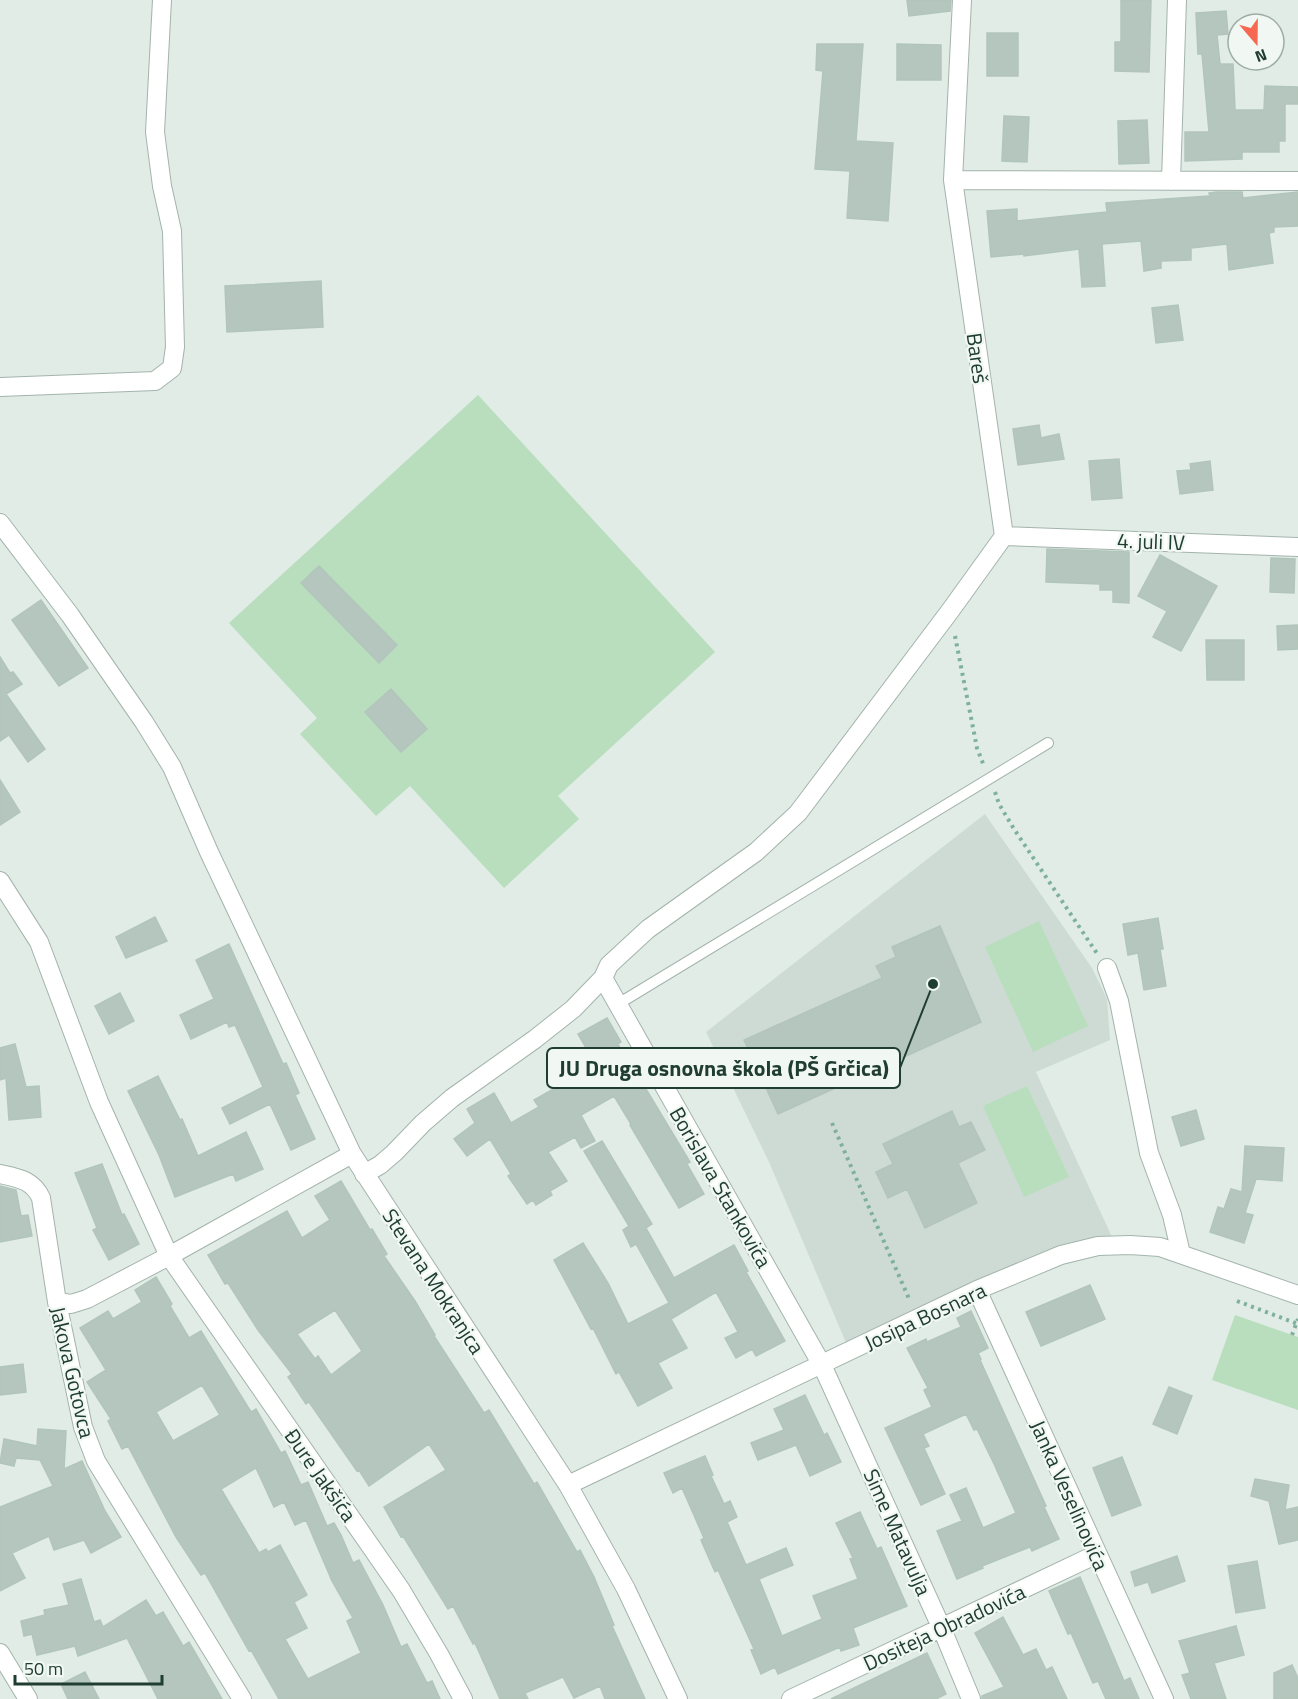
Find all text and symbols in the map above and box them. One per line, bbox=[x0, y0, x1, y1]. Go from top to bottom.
north arrow bbox=[1226, 12, 1286, 72]
text: N bbox=[1252, 43, 1270, 69]
street label: Bareš bbox=[959, 331, 997, 385]
street label: 4. juli IV bbox=[1116, 524, 1186, 558]
callout: JU Druga osnovna škola (PŠ Grčica) bbox=[547, 1048, 900, 1088]
text: JU Druga osnovna škola (PŠ Grčica) bbox=[559, 1051, 889, 1085]
street label: Borislava Stankovića bbox=[662, 1100, 780, 1274]
street label: Stevana Mokranjca bbox=[375, 1202, 493, 1361]
street label: Josipa Bosnara bbox=[859, 1274, 992, 1358]
street label: Jakova Gotovca bbox=[42, 1303, 104, 1441]
street label: Janka Veselinovića bbox=[1023, 1415, 1118, 1576]
street label: Đure Jakšića bbox=[277, 1422, 365, 1529]
street label: Sime Matavulja bbox=[856, 1463, 940, 1601]
street label: Dositeja Obradovića bbox=[858, 1575, 1031, 1679]
scale bar bbox=[15, 1648, 162, 1686]
text: 50 m bbox=[24, 1655, 63, 1682]

